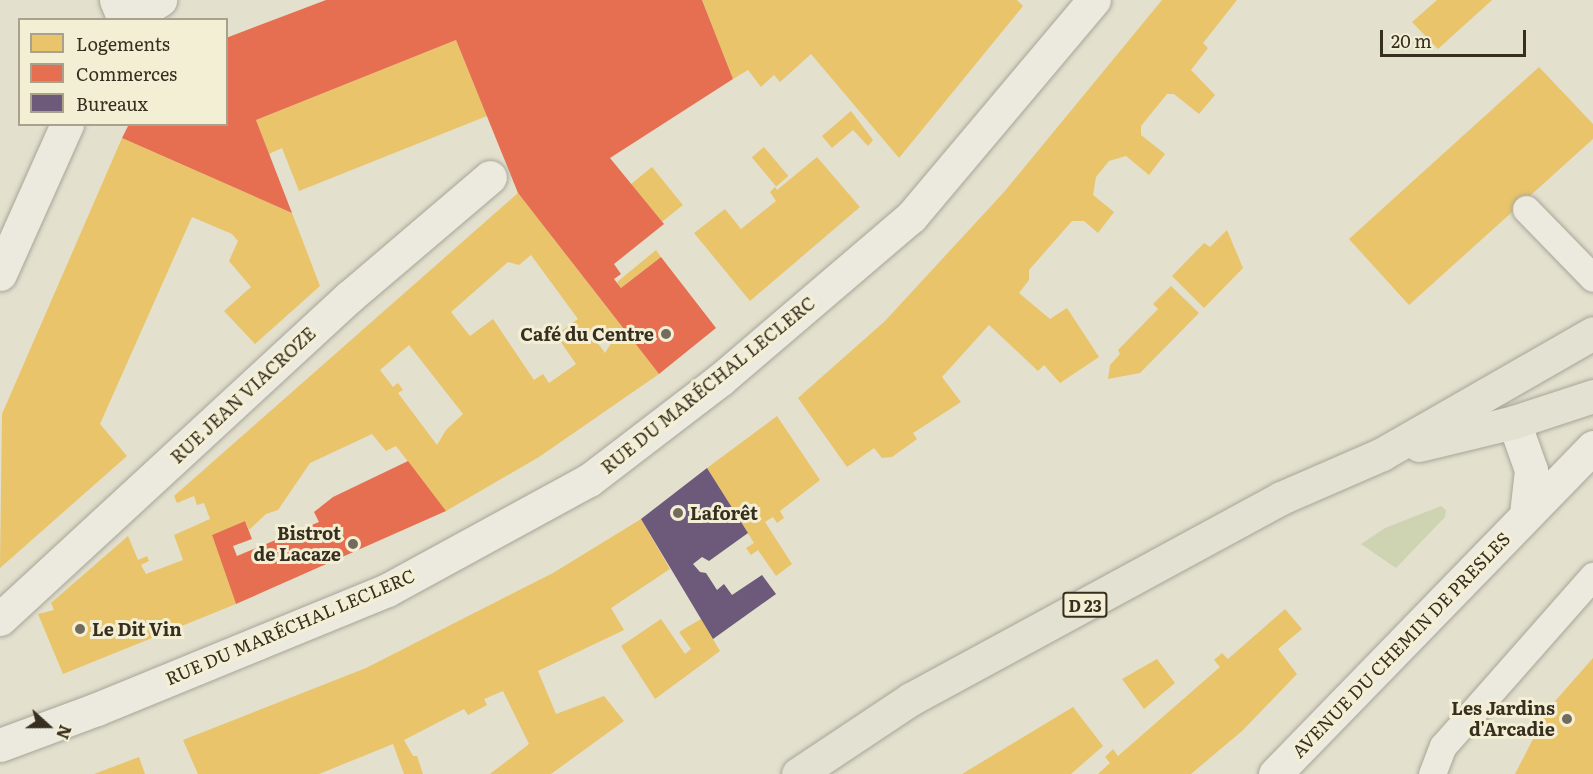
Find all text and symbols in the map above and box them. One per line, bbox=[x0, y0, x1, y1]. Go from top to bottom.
legend bbox=[18, 18, 228, 126]
scale bar bbox=[1383, 18, 1528, 56]
text: 20 m bbox=[1391, 27, 1432, 54]
text: Logements bbox=[76, 30, 170, 57]
text: Commerces bbox=[76, 60, 177, 87]
text: Bureaux bbox=[76, 90, 148, 117]
street label: RUE DU MARÉCHAL LECLERC bbox=[597, 292, 819, 478]
street label: RUE JEAN VIACROZE bbox=[166, 322, 320, 468]
place label: Café du Centre bbox=[520, 323, 654, 345]
marker: Café du Centre bbox=[659, 327, 673, 341]
place label: Laforêt bbox=[690, 502, 758, 524]
marker: Laforêt bbox=[671, 506, 685, 520]
place label: Bistrot de Lacaze bbox=[254, 523, 341, 566]
street label: AVENUE DU CHEMIN DE PRESLES bbox=[1287, 528, 1515, 762]
marker: Bistrot de Lacaze bbox=[346, 537, 360, 551]
street label: RUE DU MARÉCHAL LECLERC bbox=[162, 565, 418, 689]
road number: D 23 bbox=[1061, 592, 1109, 618]
place label: Le Dit Vin bbox=[92, 618, 182, 640]
marker: Le Dit Vin bbox=[73, 622, 87, 636]
north arrow bbox=[18, 696, 78, 756]
place label: Les Jardins d'Arcadie bbox=[1451, 698, 1555, 740]
marker: Les Jardins d'Arcadie bbox=[1560, 712, 1574, 726]
text: N bbox=[51, 722, 78, 743]

